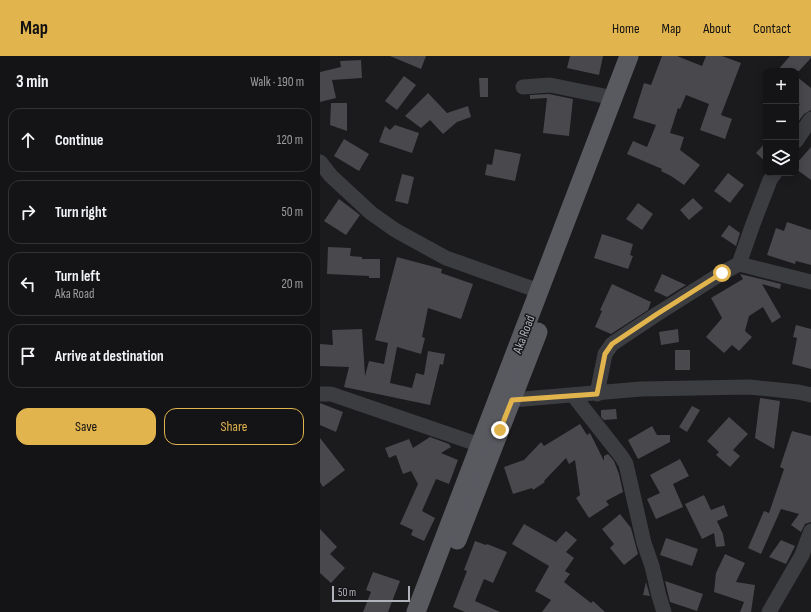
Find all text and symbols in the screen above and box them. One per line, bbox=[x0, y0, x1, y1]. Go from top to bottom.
text: Map bbox=[20, 17, 48, 40]
text: Home bbox=[612, 20, 640, 37]
text: Map bbox=[662, 20, 681, 37]
text: About bbox=[703, 20, 731, 37]
text: Contact bbox=[753, 20, 791, 37]
map controls bbox=[763, 68, 799, 176]
button: + bbox=[763, 68, 799, 104]
text: 3 min bbox=[16, 72, 49, 92]
text: Walk · 190 m bbox=[250, 74, 304, 90]
button: − bbox=[763, 104, 799, 140]
icon: ahead bbox=[17, 129, 39, 151]
text: Continue bbox=[55, 131, 104, 150]
text: 120 m bbox=[277, 132, 303, 148]
button: layers bbox=[763, 140, 799, 176]
icon: right bbox=[17, 201, 39, 223]
text: Turn right bbox=[55, 203, 107, 222]
text: 50 m bbox=[282, 204, 303, 220]
route start bbox=[713, 264, 731, 282]
text: Turn left bbox=[55, 267, 100, 286]
icon: left bbox=[17, 273, 39, 295]
text: 20 m bbox=[281, 276, 303, 292]
text: Aka Road bbox=[55, 286, 94, 302]
street label: Aka Road bbox=[509, 313, 538, 357]
icon: arrive bbox=[17, 345, 39, 367]
text: Arrive at destination bbox=[55, 347, 164, 366]
button: Save bbox=[16, 408, 156, 445]
button: Share bbox=[164, 408, 304, 445]
route end bbox=[491, 421, 509, 439]
scale bar bbox=[332, 584, 410, 603]
text: 50 m bbox=[338, 586, 356, 599]

